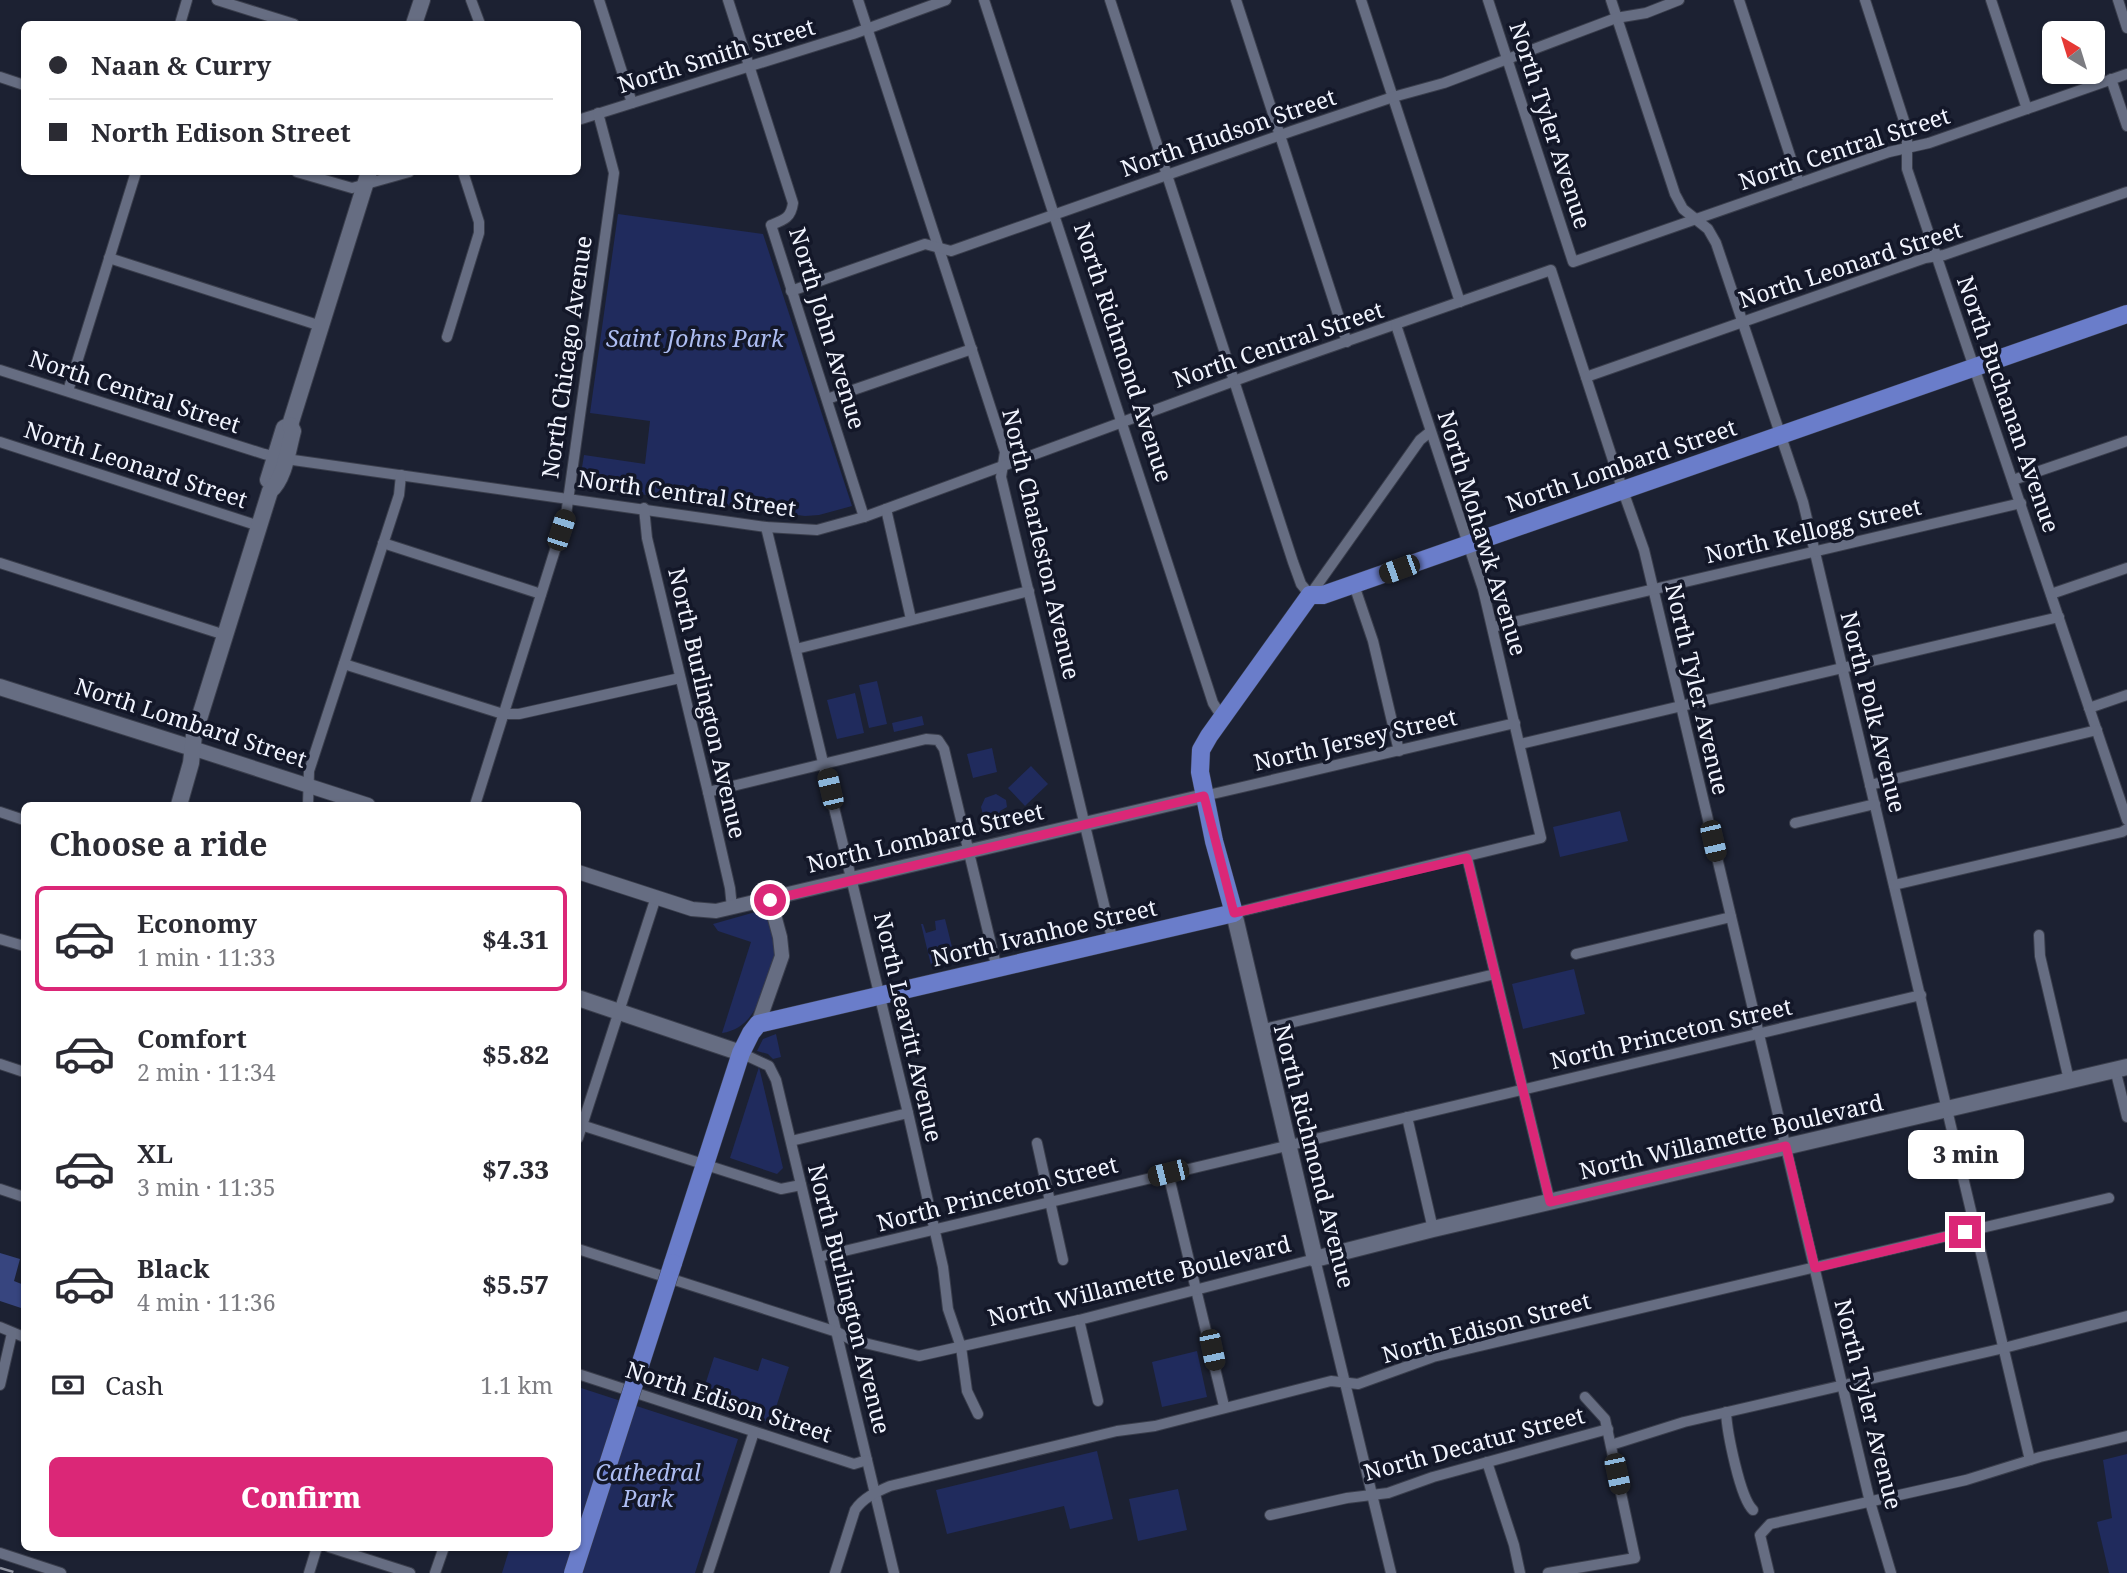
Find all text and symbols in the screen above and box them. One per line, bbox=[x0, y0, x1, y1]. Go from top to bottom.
street label: North Smith Street bbox=[613, 10, 819, 100]
street label: North Tyler Avenue bbox=[1502, 17, 1600, 233]
north arrow bbox=[2042, 21, 2105, 84]
map controls bbox=[2042, 21, 2105, 84]
text: Naan & Curry bbox=[91, 47, 271, 83]
street label: North Hudson Street bbox=[1116, 80, 1340, 184]
street label: North Central Street bbox=[1734, 99, 1954, 197]
text: North Edison Street bbox=[91, 114, 351, 150]
street label: North Leonard Street bbox=[1734, 213, 1966, 315]
street label: North Richmond Avenue bbox=[1067, 218, 1181, 486]
street label: North John Avenue bbox=[782, 223, 874, 433]
street label: North Chicago Avenue bbox=[533, 234, 599, 480]
street label: North Buchanan Avenue bbox=[1950, 271, 2068, 537]
street label: North Central Street bbox=[1169, 293, 1387, 395]
park label: Saint Johns Park bbox=[606, 322, 785, 354]
street label: North Central Street bbox=[25, 342, 245, 440]
street label: North Charleston Avenue bbox=[995, 405, 1089, 683]
street label: North Mohawk Avenue bbox=[1431, 407, 1535, 659]
street label: North Lombard Street bbox=[1501, 411, 1741, 519]
street label: North Leonard Street bbox=[20, 413, 252, 515]
street label: North Central Street bbox=[576, 462, 798, 524]
street label: North Kellogg Street bbox=[1702, 490, 1924, 570]
car bbox=[545, 507, 578, 553]
car bbox=[1376, 552, 1423, 586]
street label: North Burlington Avenue bbox=[661, 564, 755, 842]
street label: North Tyler Avenue bbox=[1658, 580, 1738, 798]
street label: North Polk Avenue bbox=[1834, 608, 1914, 816]
street label: North Lombard Street bbox=[71, 669, 311, 775]
street label: North Jersey Street bbox=[1250, 700, 1460, 778]
car bbox=[816, 766, 845, 812]
street label: North Lombard Street bbox=[804, 794, 1046, 880]
car bbox=[1699, 818, 1728, 864]
text: Choose a ride bbox=[49, 822, 268, 865]
route start bbox=[754, 884, 786, 916]
street label: North Ivanhoe Street bbox=[928, 891, 1160, 973]
text: Economy bbox=[137, 905, 257, 941]
icon: car bbox=[53, 907, 116, 970]
street label: North Leavitt Avenue bbox=[867, 909, 951, 1145]
text: $4.31 bbox=[482, 921, 549, 957]
text: 1 min · 11:33 bbox=[137, 941, 275, 973]
street label: North Princeton Street bbox=[1547, 990, 1795, 1076]
text: Comfort bbox=[137, 1020, 247, 1056]
street label: North Richmond Avenue bbox=[1267, 1021, 1363, 1291]
icon: car bbox=[53, 1022, 116, 1085]
text: $5.82 bbox=[482, 1036, 549, 1072]
text: 2 min · 11:34 bbox=[137, 1056, 275, 1088]
street label: North Willamette Boulevard bbox=[1576, 1085, 1886, 1187]
callout: 3 min bbox=[1907, 1130, 2023, 1180]
text: XL bbox=[137, 1135, 173, 1171]
icon: car bbox=[53, 1137, 116, 1200]
text: 3 min bbox=[1933, 1138, 1999, 1170]
street label: North Princeton Street bbox=[873, 1148, 1121, 1238]
text: $7.33 bbox=[482, 1151, 549, 1187]
car bbox=[1146, 1158, 1191, 1188]
street label: North Burlington Avenue bbox=[801, 1161, 899, 1437]
text: 3 min · 11:35 bbox=[137, 1171, 275, 1203]
route end bbox=[1949, 1216, 1981, 1248]
street label: North Willamette Boulevard bbox=[984, 1227, 1294, 1333]
text: Black bbox=[137, 1250, 210, 1286]
icon: car bbox=[53, 1252, 116, 1315]
text: $5.57 bbox=[482, 1266, 549, 1302]
street label: North Edison Street bbox=[1378, 1284, 1594, 1370]
text: 4 min · 11:36 bbox=[137, 1286, 275, 1318]
street label: North Tyler Avenue bbox=[1827, 1295, 1911, 1513]
car bbox=[1198, 1327, 1227, 1373]
street label: North Edison Street bbox=[622, 1353, 836, 1449]
icon: cash bbox=[49, 1366, 87, 1404]
text: Cash bbox=[105, 1367, 164, 1403]
text: 1.1 km bbox=[480, 1369, 553, 1401]
street label: North Decatur Street bbox=[1360, 1398, 1588, 1488]
car bbox=[1603, 1451, 1632, 1497]
park label: Cathedral Park bbox=[595, 1456, 701, 1514]
button: Confirm bbox=[49, 1457, 553, 1537]

